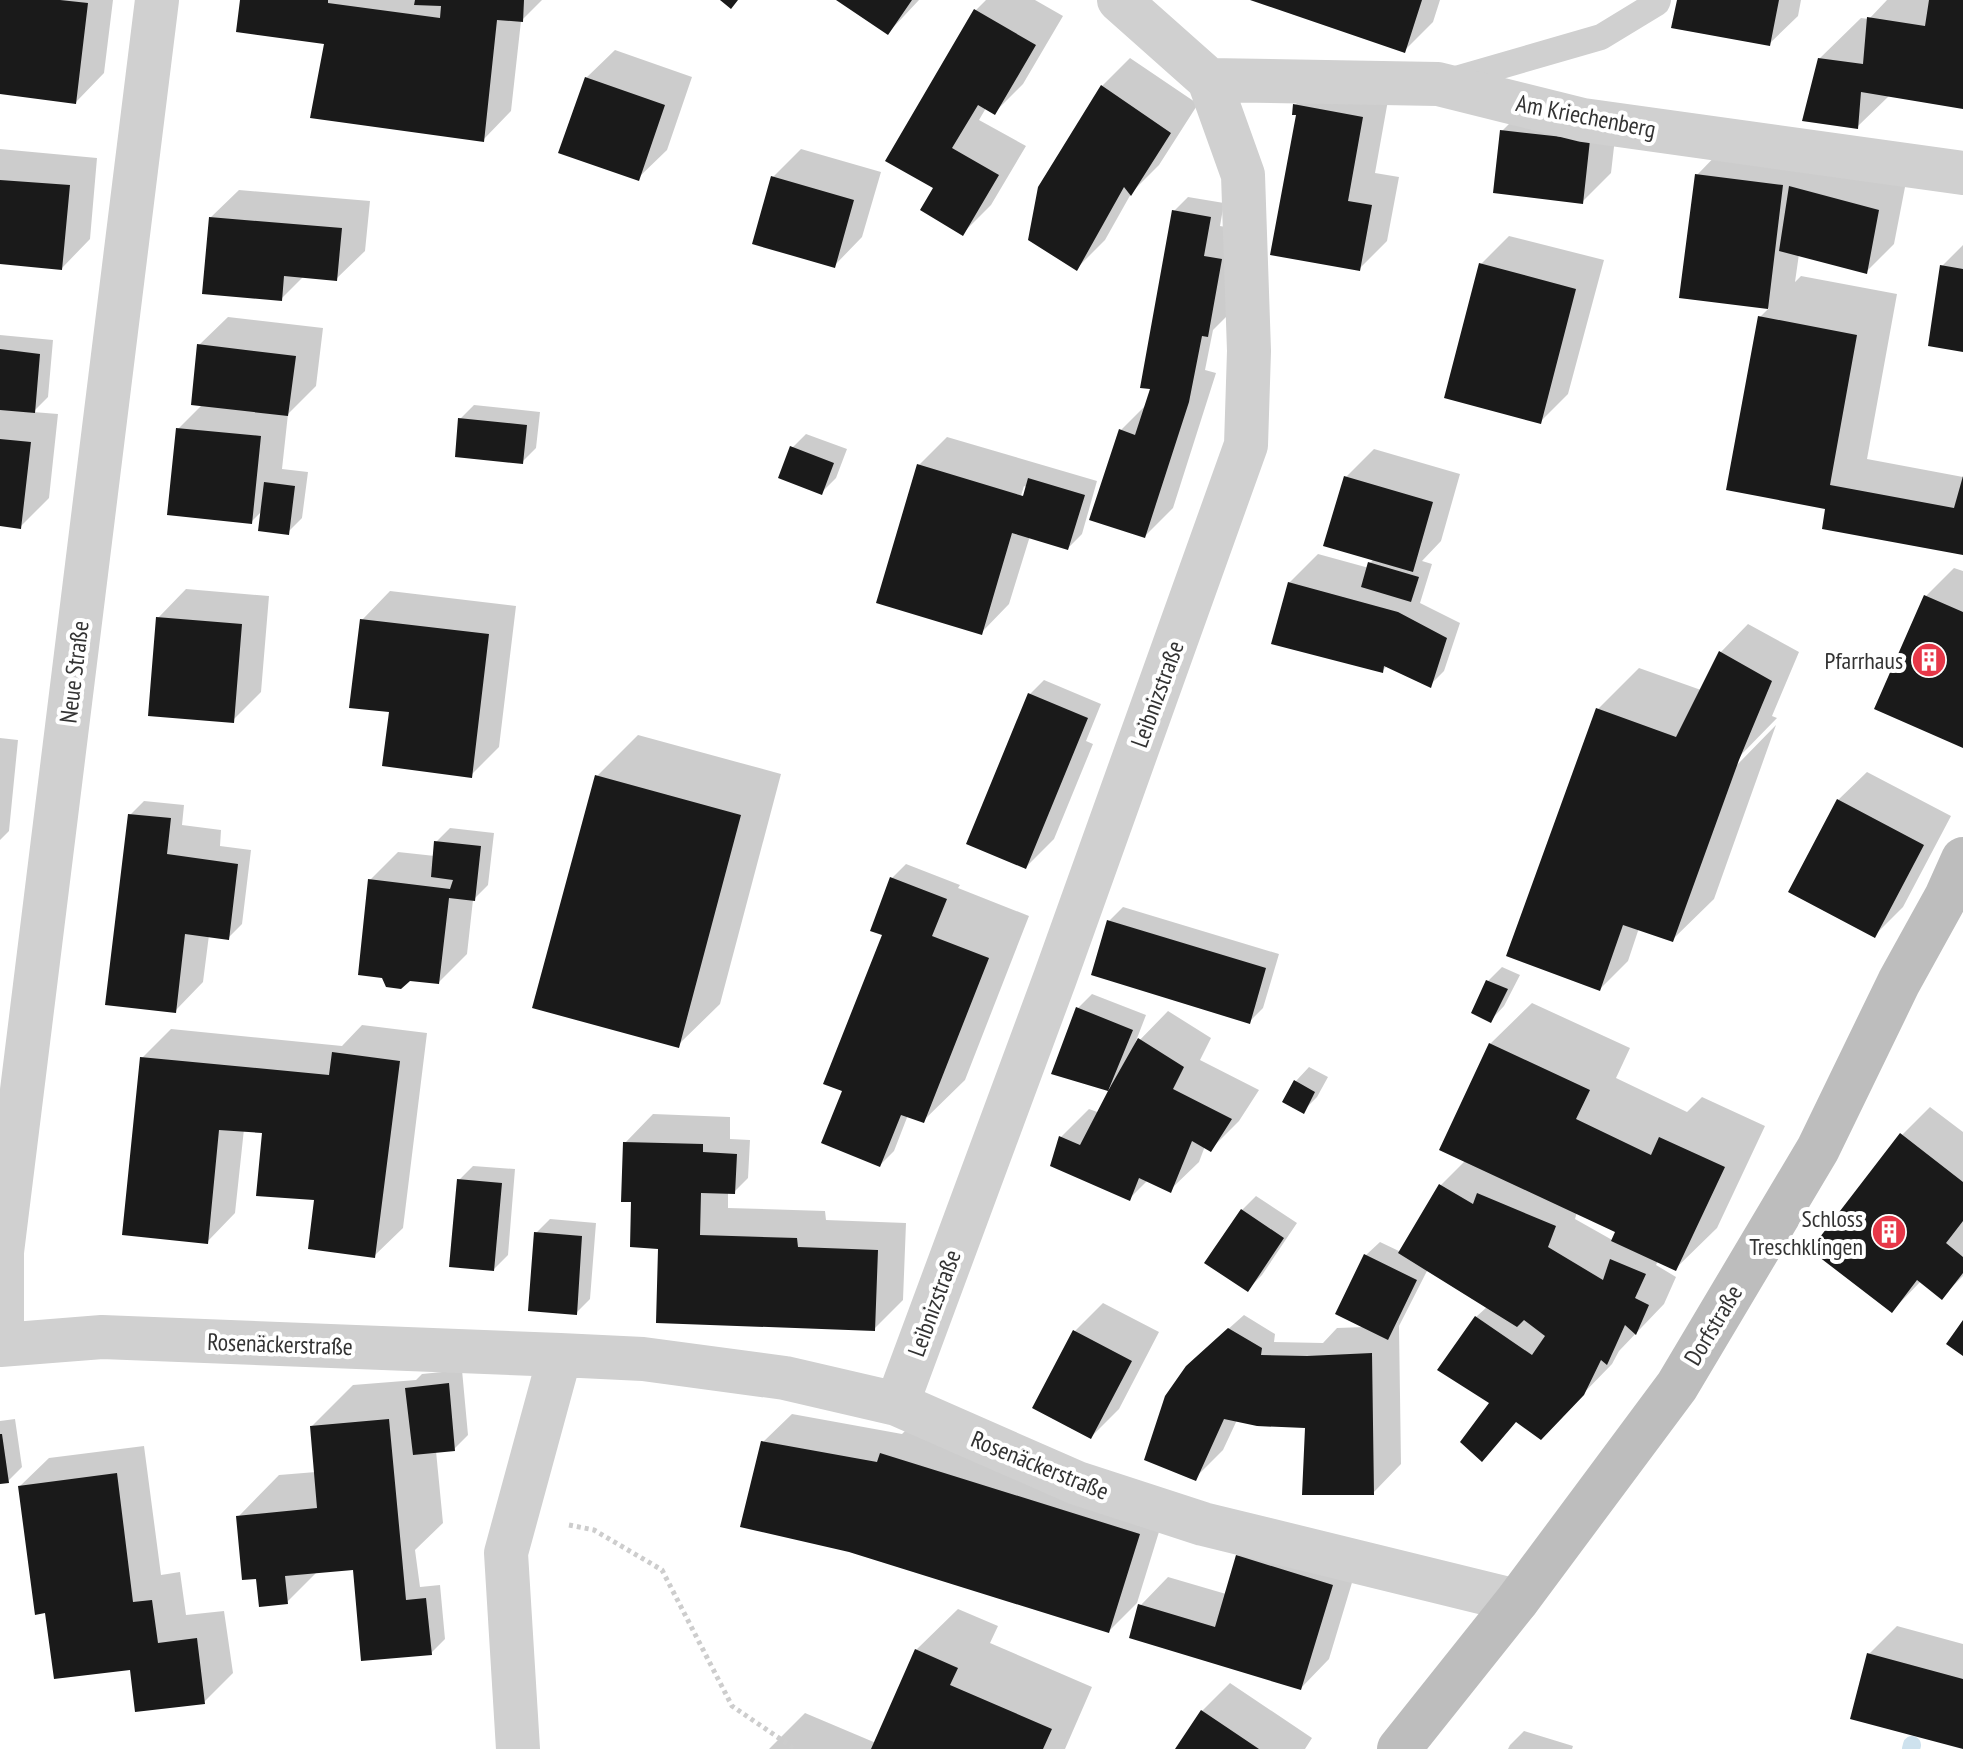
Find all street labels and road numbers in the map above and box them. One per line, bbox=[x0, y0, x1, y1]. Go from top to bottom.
street label: Am Kriechenberg bbox=[1513, 87, 1659, 145]
street label: Neue Straße bbox=[52, 619, 96, 725]
street label: Leibnizstraße bbox=[1123, 636, 1191, 752]
street label: Leibnizstraße bbox=[900, 1245, 968, 1361]
street label: Dorfstraße bbox=[1677, 1279, 1749, 1371]
street label: Rosenäckerstraße bbox=[207, 1326, 353, 1362]
street label: Rosenäckerstraße bbox=[967, 1423, 1113, 1507]

